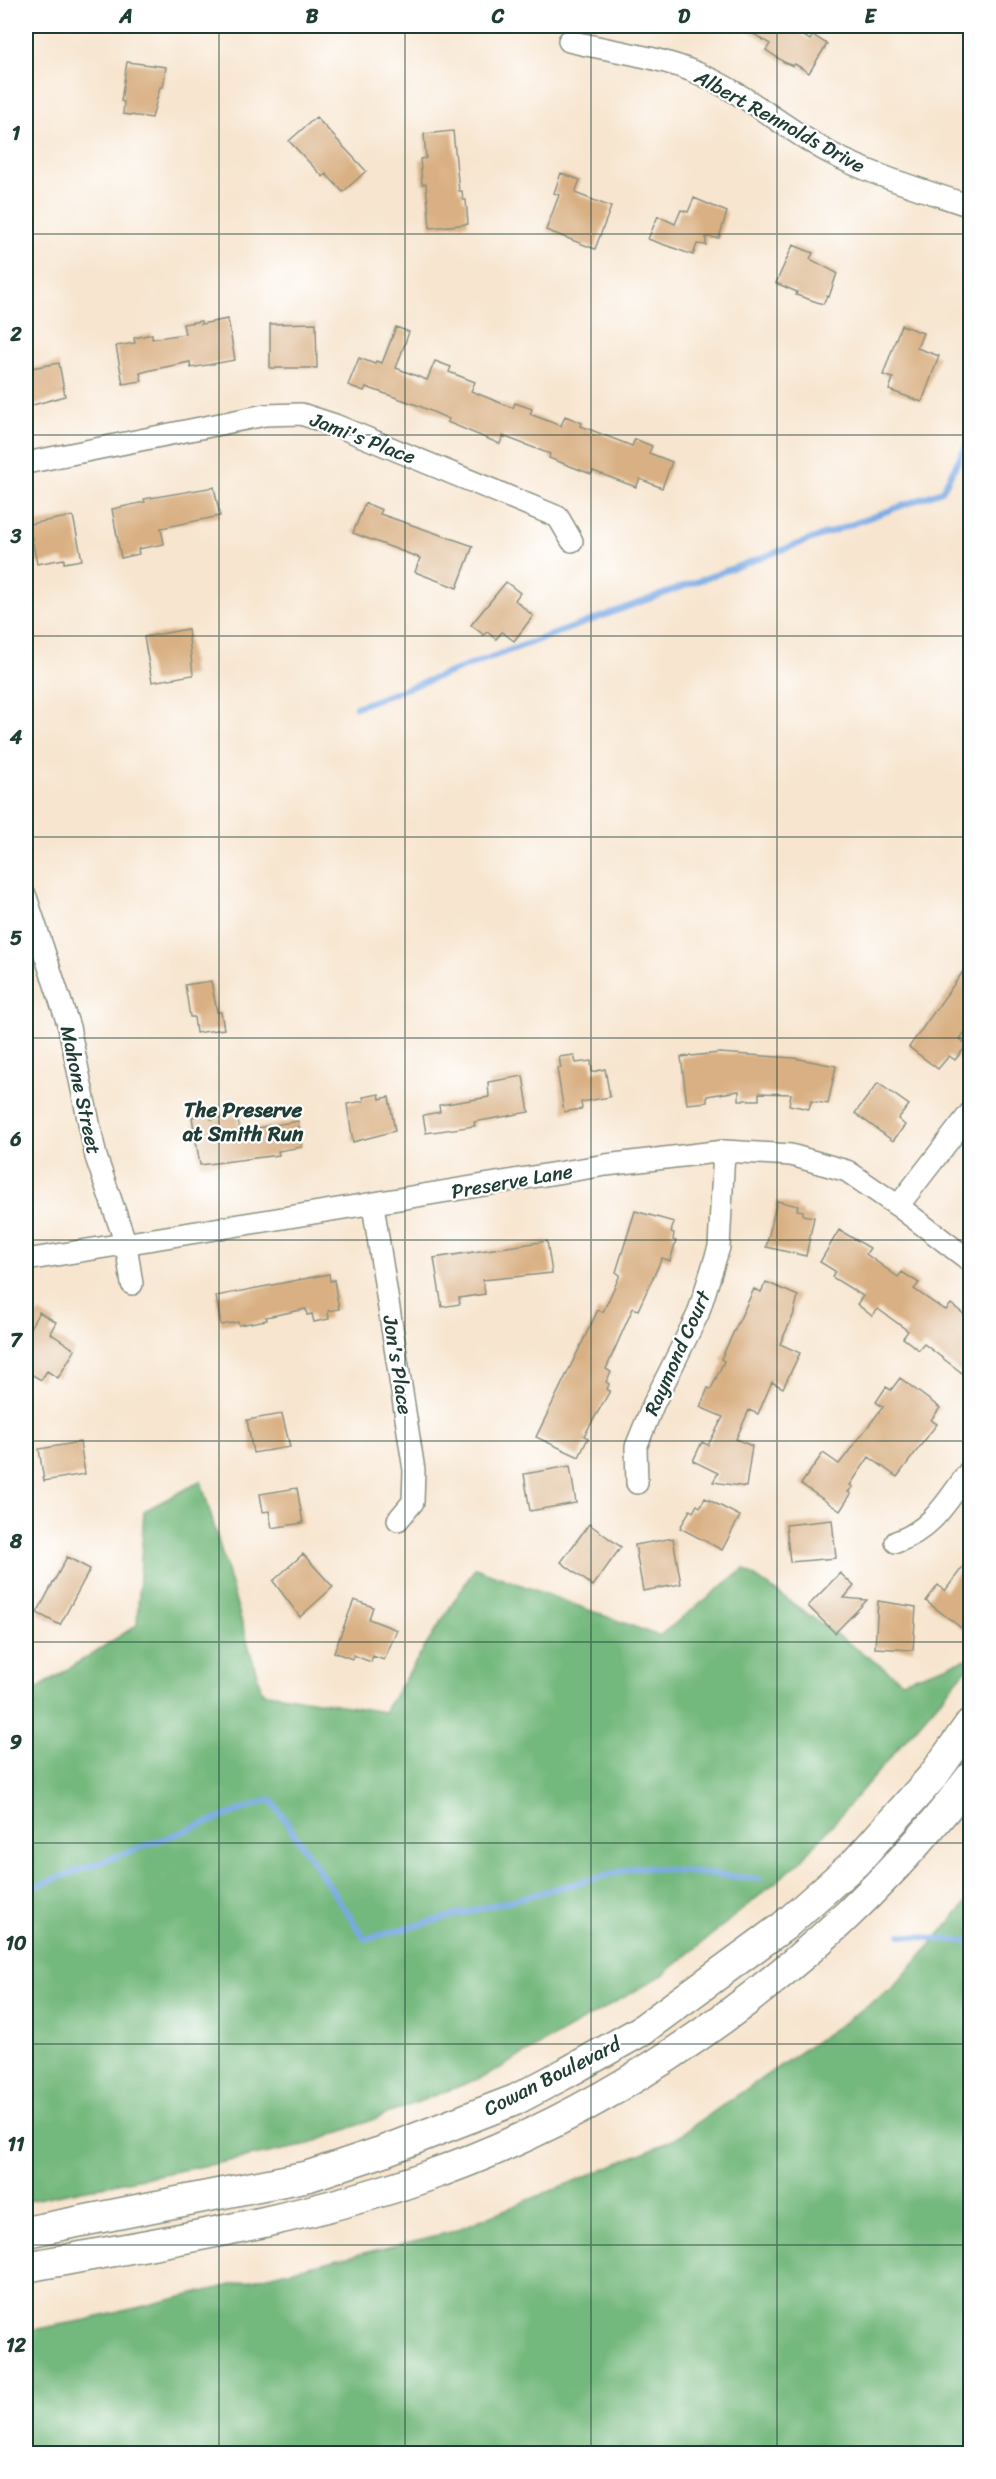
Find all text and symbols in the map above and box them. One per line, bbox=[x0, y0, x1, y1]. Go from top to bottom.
text: A bbox=[118, 0, 133, 34]
text: B bbox=[306, 0, 319, 34]
text: C bbox=[491, 0, 505, 34]
text: D bbox=[678, 0, 691, 34]
text: E bbox=[864, 0, 877, 34]
street label: Albert Rennolds Drive bbox=[687, 59, 872, 183]
text: 1 bbox=[12, 116, 21, 151]
text: 2 bbox=[9, 317, 22, 352]
street label: Jami's Place bbox=[304, 402, 421, 475]
text: 3 bbox=[10, 519, 22, 554]
text: 4 bbox=[9, 720, 23, 755]
text: 5 bbox=[10, 921, 22, 956]
street label: Mahone Street bbox=[50, 1023, 111, 1158]
district label: The Preserve at Smith Run bbox=[182, 1091, 304, 1153]
text: 6 bbox=[9, 1122, 22, 1157]
street label: Preserve Lane bbox=[449, 1154, 576, 1209]
street label: Raymond Court bbox=[634, 1284, 721, 1422]
street label: Jon's Place bbox=[372, 1312, 423, 1417]
text: 7 bbox=[10, 1323, 23, 1358]
text: 8 bbox=[9, 1524, 23, 1559]
text: 9 bbox=[10, 1725, 22, 1760]
text: 10 bbox=[5, 1926, 27, 1961]
street label: Cowan Boulevard bbox=[477, 2026, 628, 2126]
text: 11 bbox=[7, 2127, 25, 2162]
text: 12 bbox=[6, 2328, 27, 2363]

